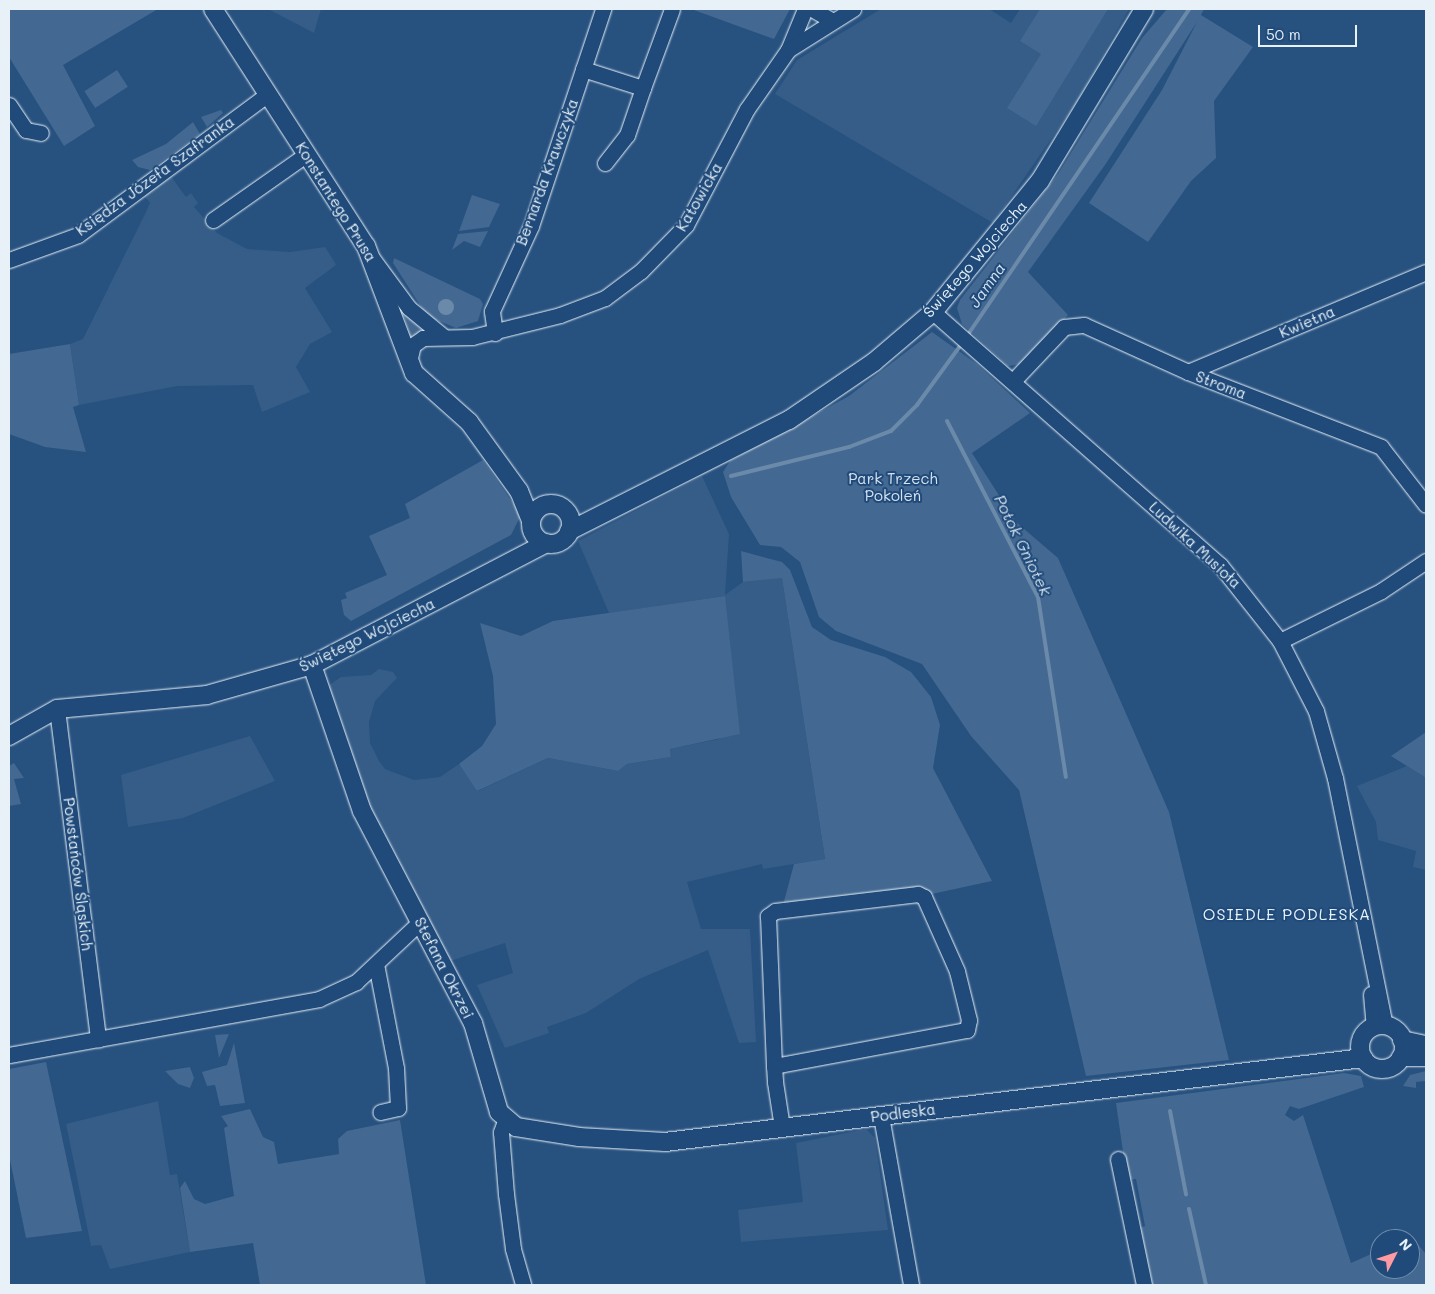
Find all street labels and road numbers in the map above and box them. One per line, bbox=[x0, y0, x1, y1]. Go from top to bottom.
street label: Bernarda Krawczyka bbox=[512, 96, 582, 248]
street label: Księdza Józefa Szafranka bbox=[72, 112, 238, 240]
street label: Konstantego Prusa bbox=[292, 139, 380, 265]
street label: Katowicka bbox=[672, 159, 726, 235]
street label: Świętego Wojciecha bbox=[919, 197, 1031, 321]
street label: Kwietna bbox=[1276, 302, 1338, 342]
street label: Stroma bbox=[1193, 367, 1249, 403]
street label: Ludwika Musioła bbox=[1145, 498, 1245, 592]
street label: Świętego Wojciecha bbox=[296, 594, 438, 676]
street label: Powstańców Śląskich bbox=[60, 796, 96, 952]
street label: Stefana Okrzei bbox=[411, 914, 477, 1022]
street label: Podleska bbox=[870, 1100, 936, 1126]

